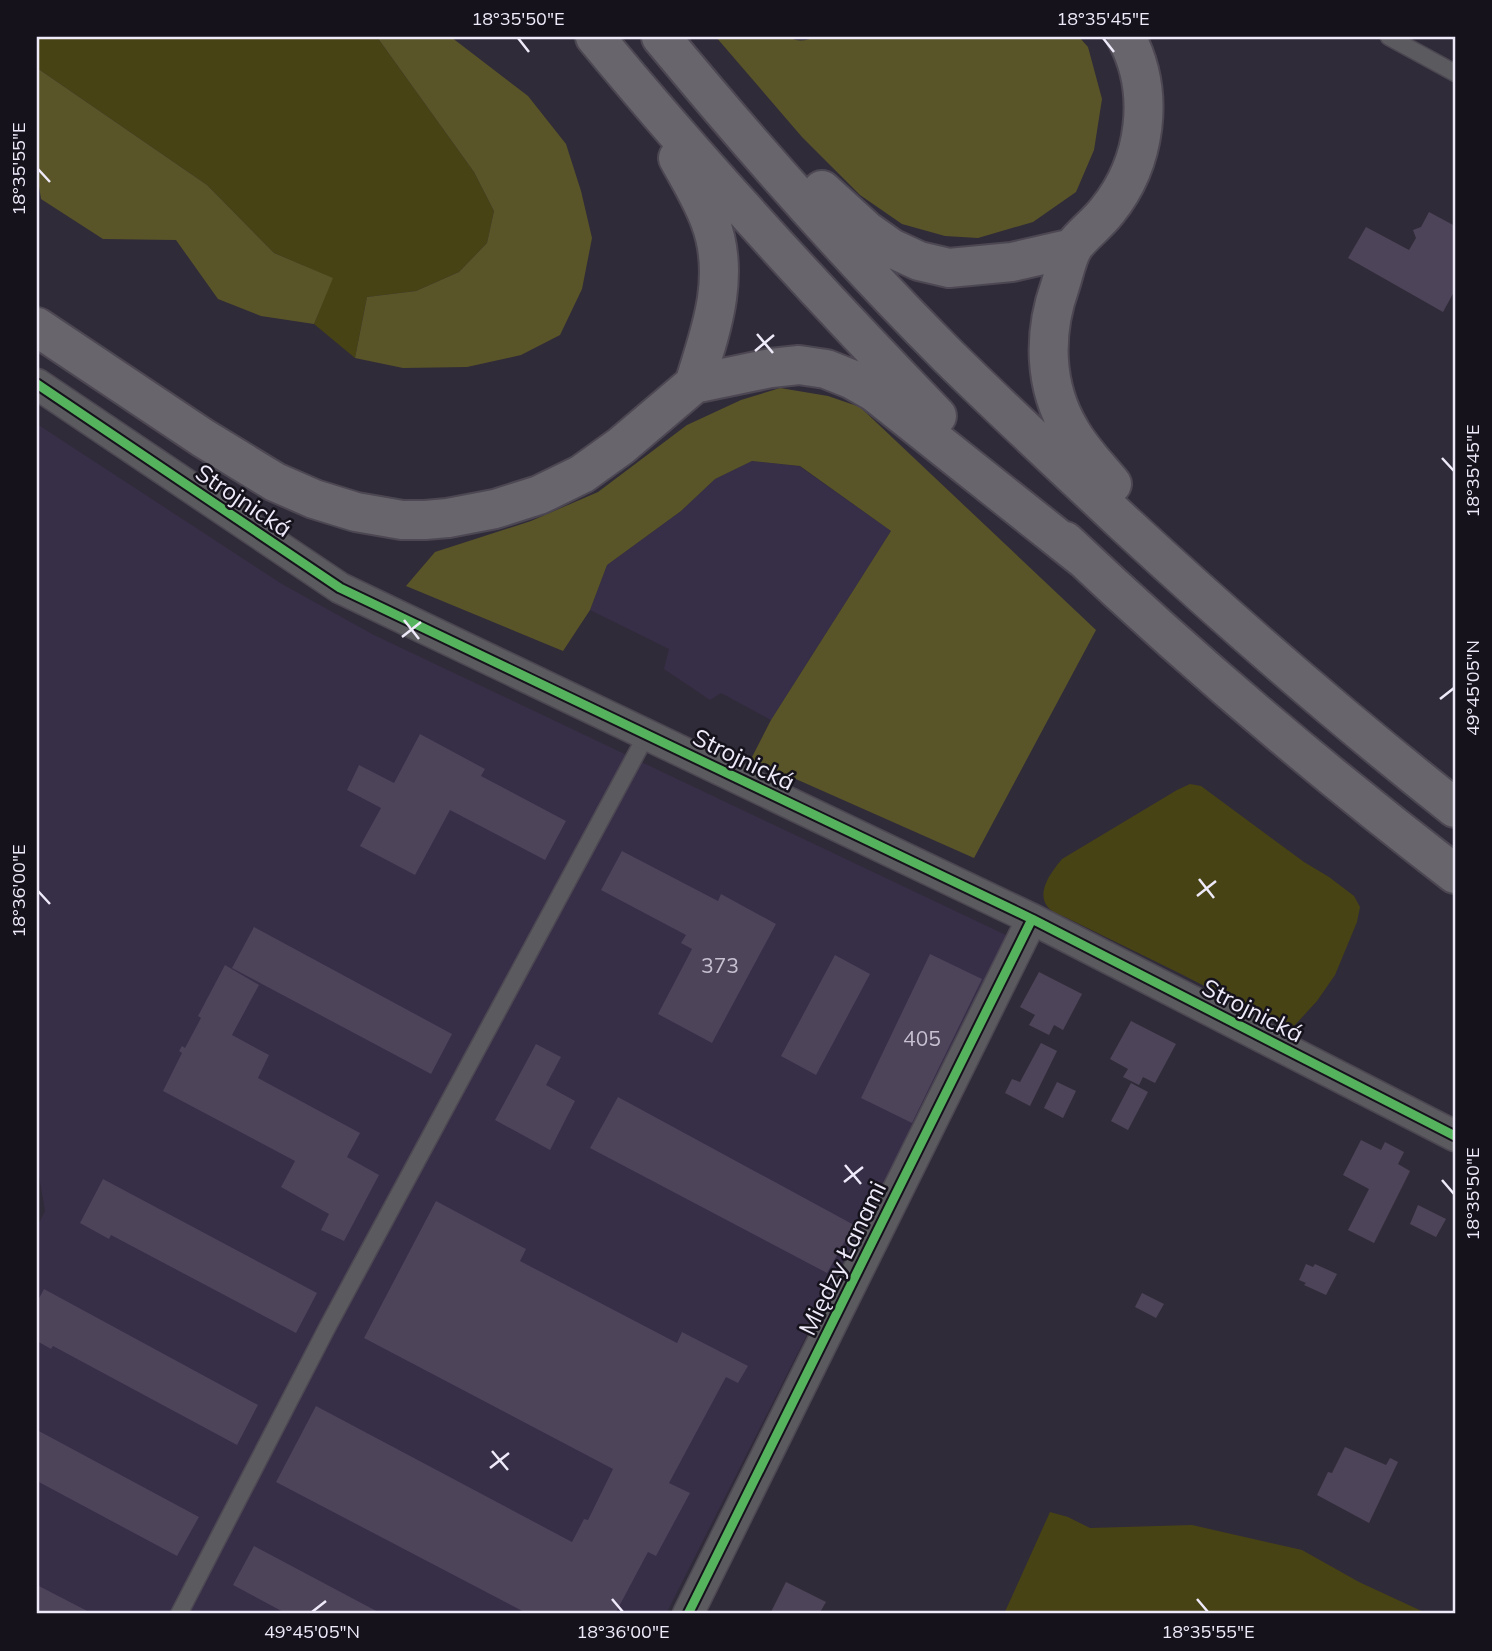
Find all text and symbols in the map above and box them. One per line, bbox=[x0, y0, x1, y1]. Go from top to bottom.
text: 18°35'50"E bbox=[471, 7, 565, 30]
text: 18°35'45"E bbox=[1056, 7, 1150, 30]
text: 18°35'55"E bbox=[7, 122, 30, 216]
text: 18°35'45"E bbox=[1461, 424, 1484, 518]
street label: Strojnická bbox=[190, 457, 298, 543]
text: 49°45'05"N bbox=[1461, 640, 1484, 736]
street label: Strojnická bbox=[688, 721, 800, 797]
text: 18°36'00"E bbox=[7, 844, 30, 938]
house number: 373 bbox=[701, 952, 739, 978]
street label: Strojnická bbox=[1197, 972, 1309, 1048]
house number: 405 bbox=[903, 1025, 941, 1051]
text: 18°35'50"E bbox=[1461, 1147, 1484, 1241]
street label: Między Łanami bbox=[792, 1176, 892, 1340]
text: 49°45'05"N bbox=[264, 1620, 360, 1643]
text: 18°36'00"E bbox=[576, 1620, 670, 1643]
text: 18°35'55"E bbox=[1161, 1620, 1255, 1643]

